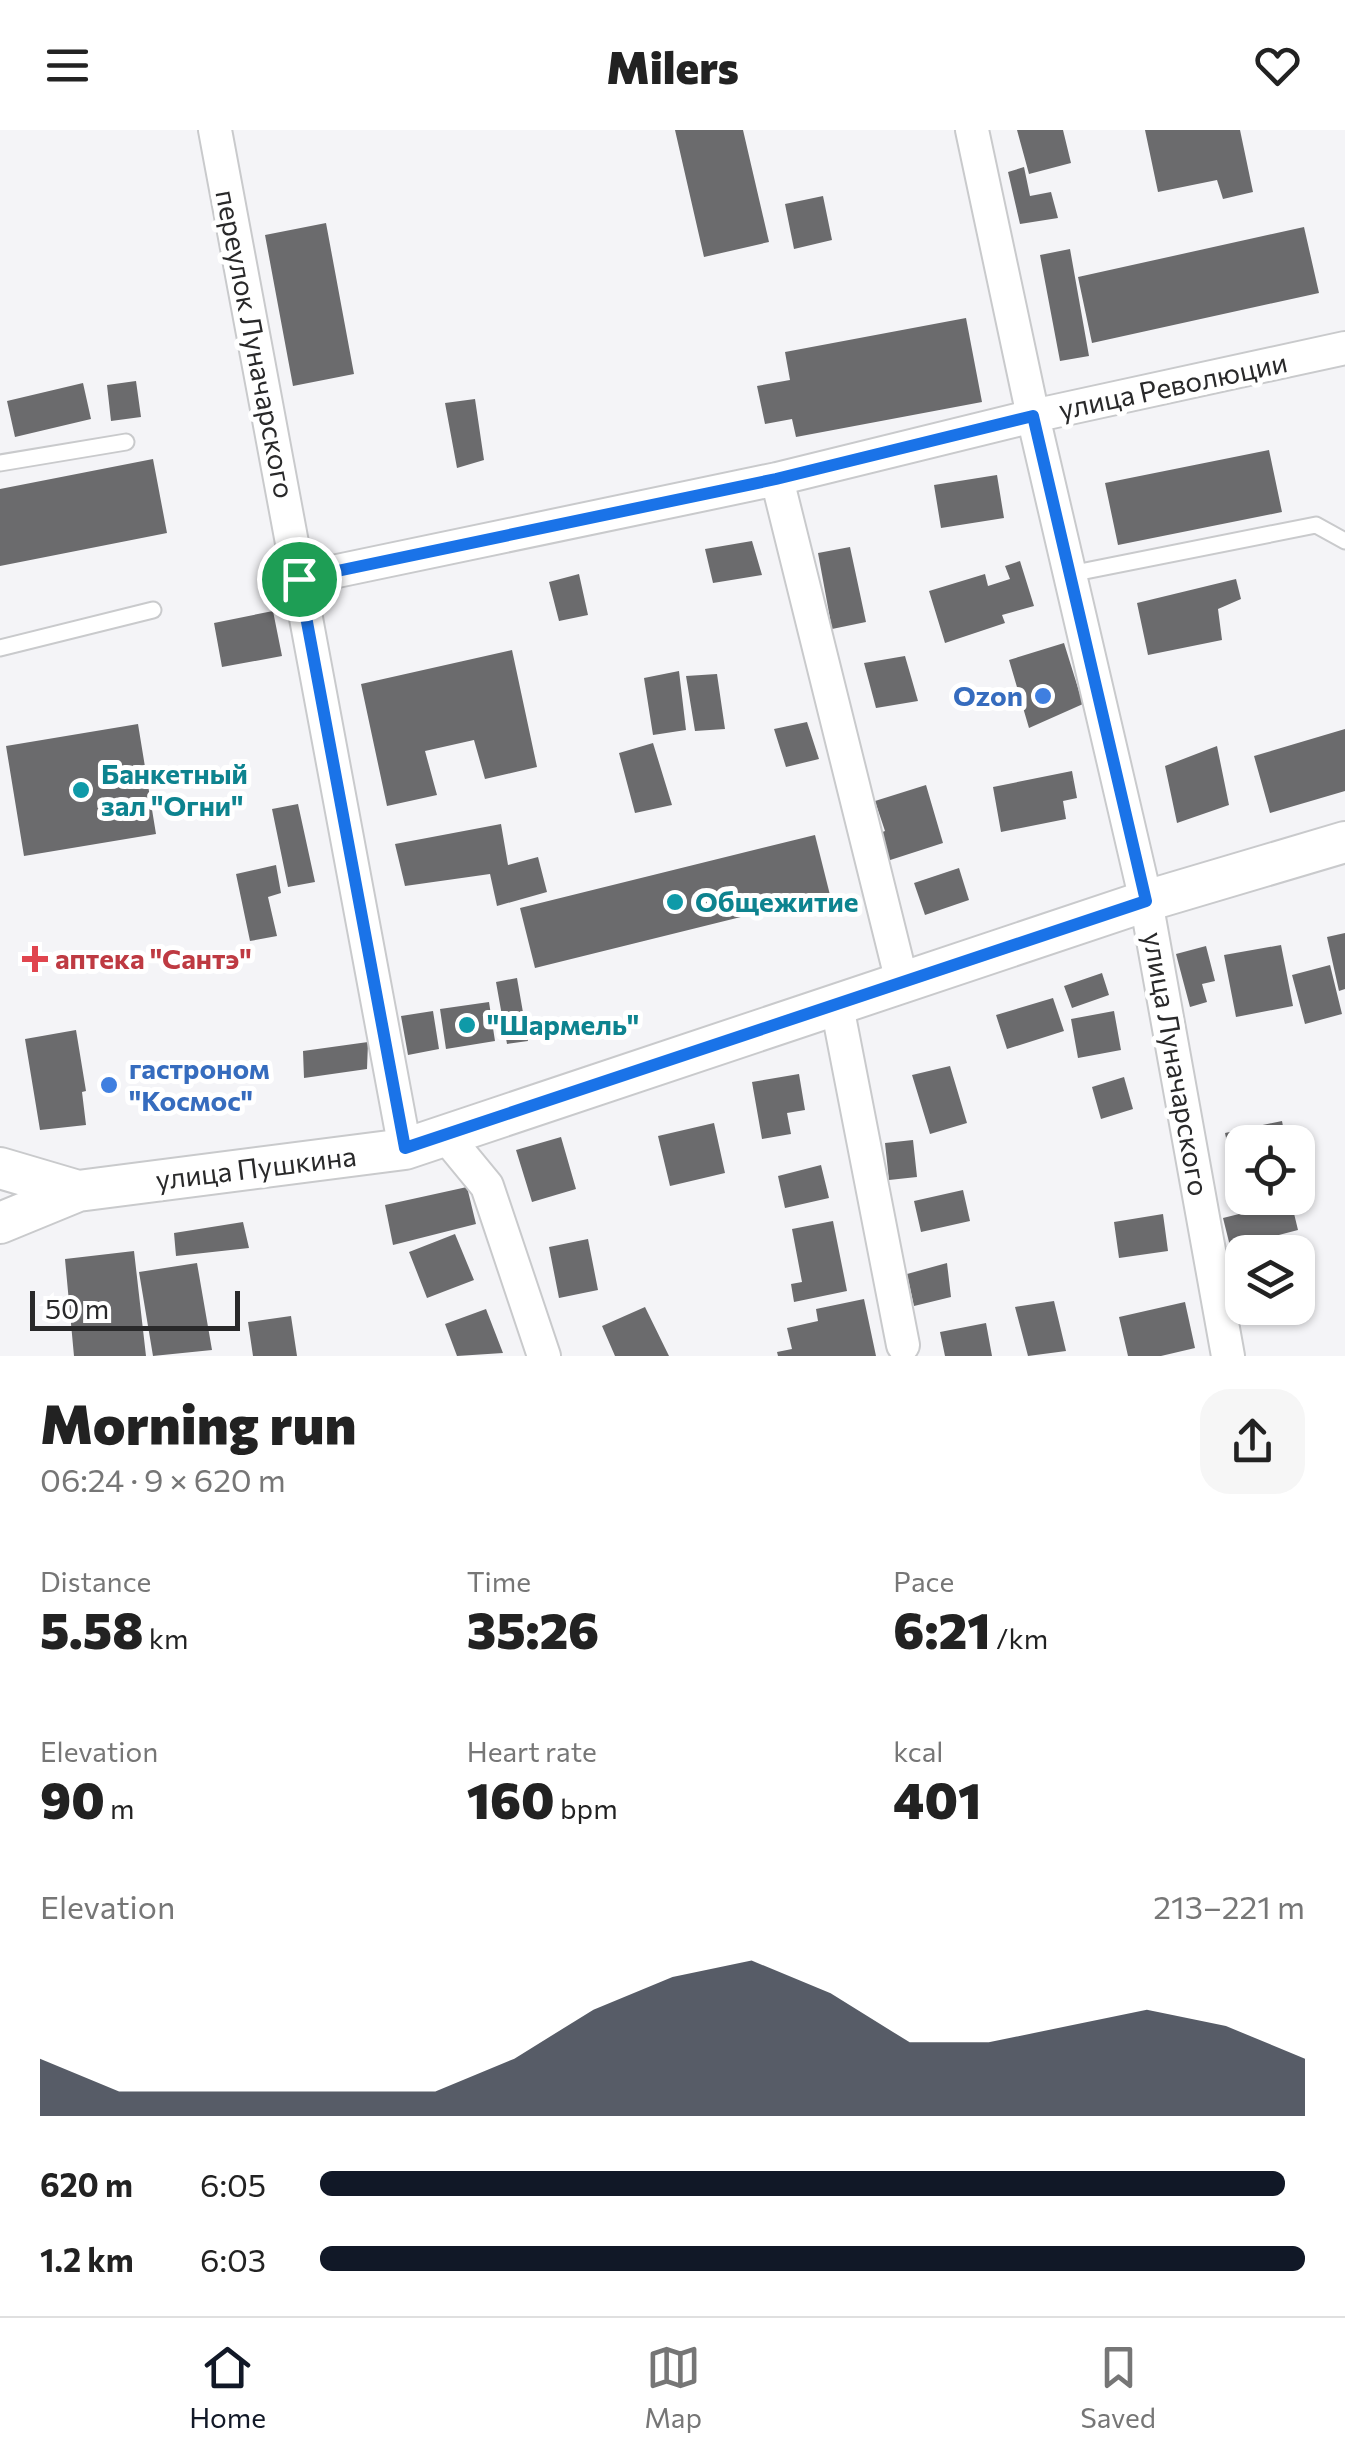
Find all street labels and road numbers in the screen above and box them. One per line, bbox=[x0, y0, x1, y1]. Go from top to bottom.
street label: переулок Луначарского bbox=[209, 187, 303, 501]
street label: улица Революции bbox=[1055, 344, 1290, 426]
street label: улица Луначарского bbox=[1137, 929, 1217, 1198]
street label: улица Пушкина bbox=[154, 1138, 358, 1196]

